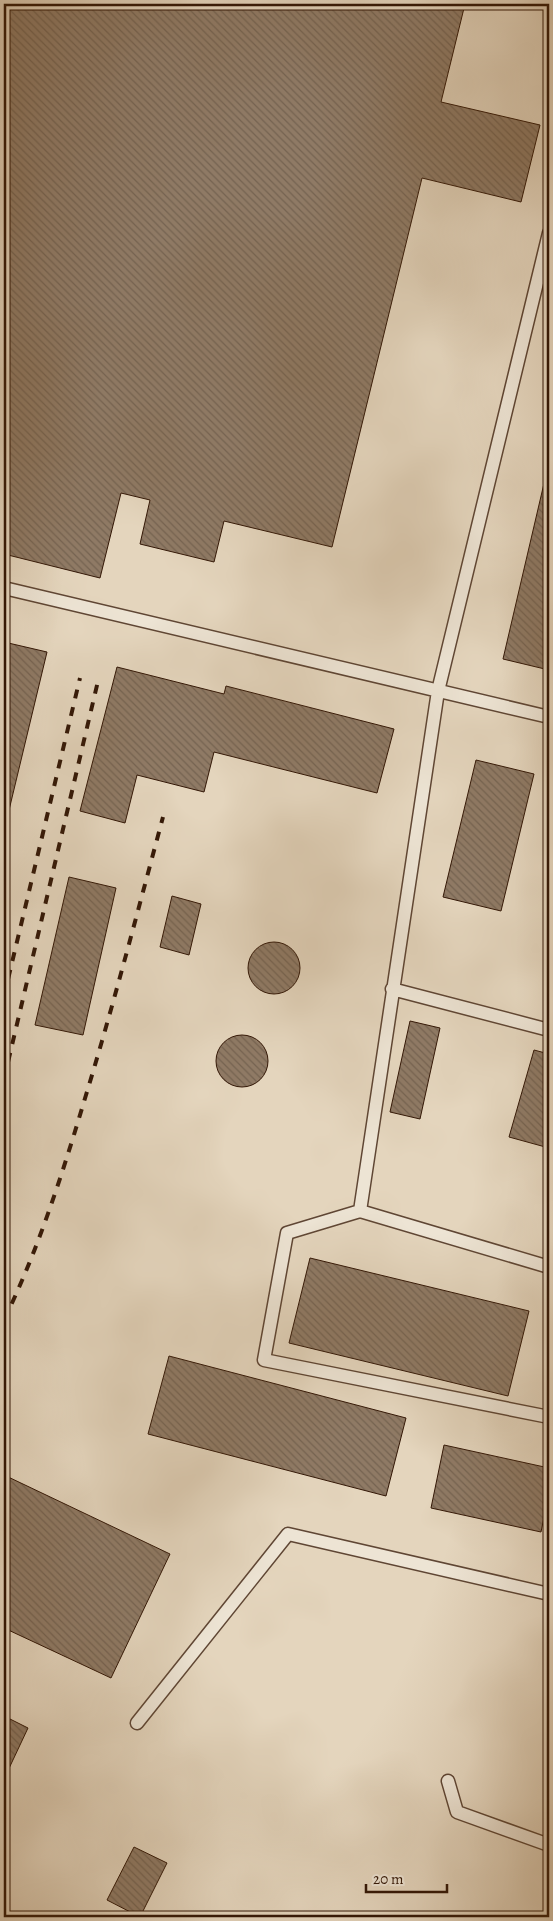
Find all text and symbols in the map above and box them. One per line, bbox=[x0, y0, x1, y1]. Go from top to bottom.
scale bar bbox=[366, 1861, 447, 1893]
text: 20 m bbox=[373, 1869, 404, 1889]

